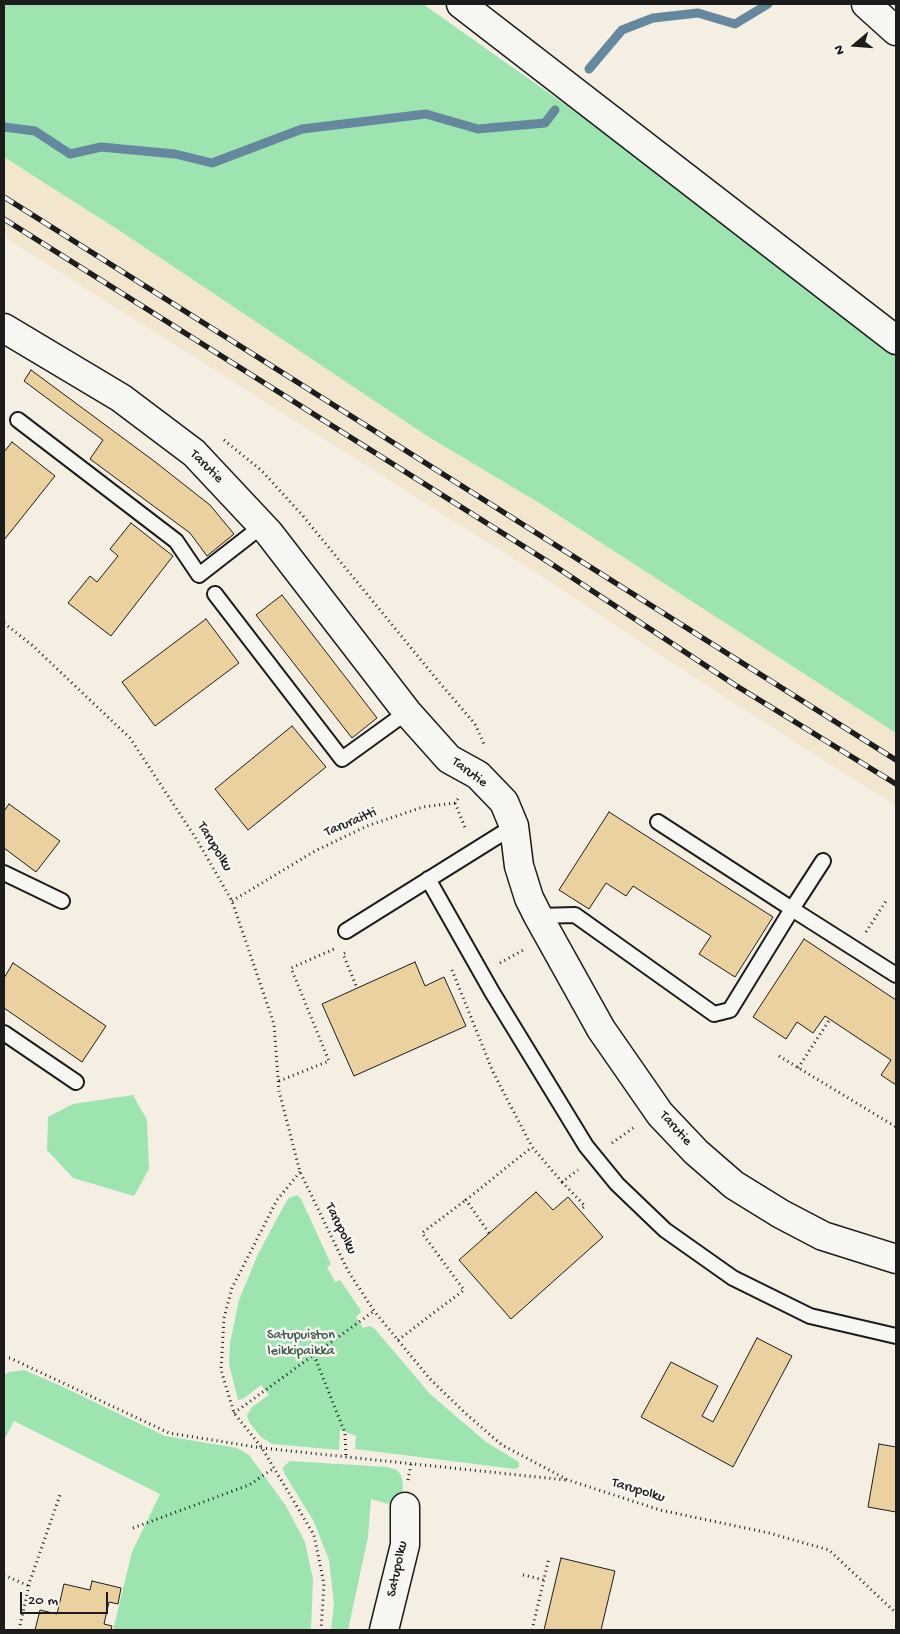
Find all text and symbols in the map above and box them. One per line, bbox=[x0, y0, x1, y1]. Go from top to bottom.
north arrow bbox=[830, 20, 880, 70]
text: N bbox=[831, 43, 850, 57]
street label: Tarutie bbox=[186, 447, 226, 487]
street label: Tarutie bbox=[448, 754, 490, 792]
street label: Taruraitti bbox=[322, 805, 380, 841]
street label: Tarupolku bbox=[193, 819, 235, 875]
street label: Tarutie bbox=[655, 1108, 695, 1150]
street label: Tarupolku bbox=[320, 1201, 360, 1257]
park label: Satupuiston leikkipaikka bbox=[267, 1328, 335, 1360]
street label: Tarupolku bbox=[609, 1475, 667, 1507]
street label: Satupolku bbox=[384, 1540, 412, 1598]
scale bar bbox=[22, 1582, 110, 1614]
text: 20 m bbox=[28, 1592, 58, 1610]

